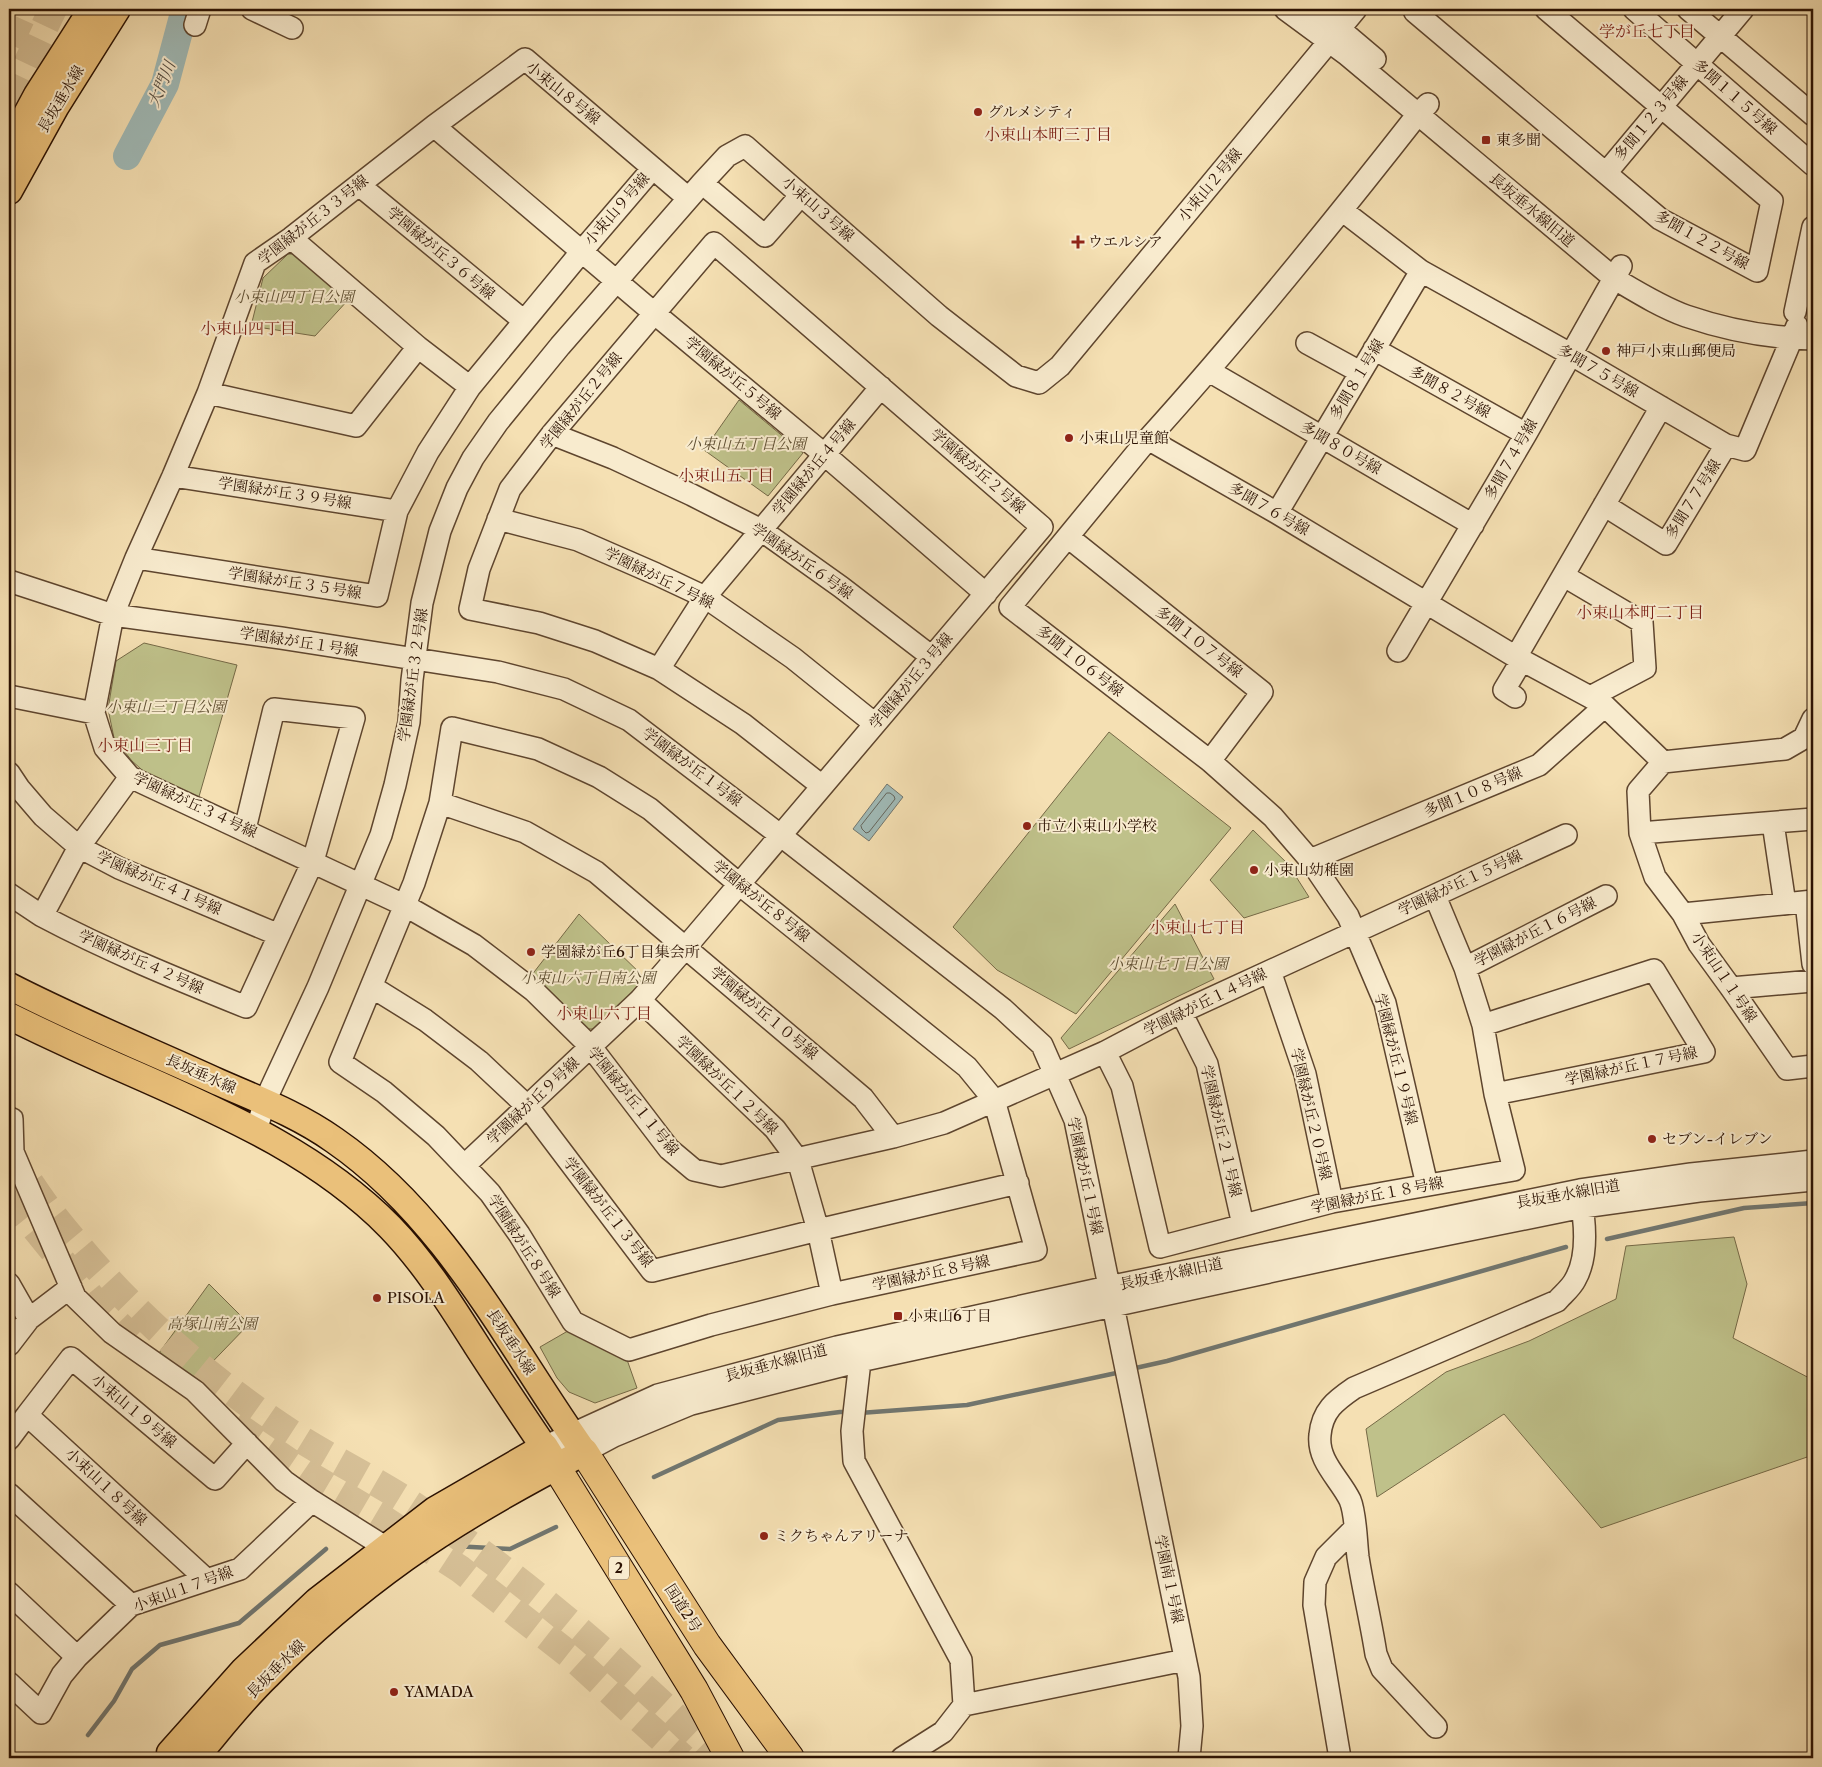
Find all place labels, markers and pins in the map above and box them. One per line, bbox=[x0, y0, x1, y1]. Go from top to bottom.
place label: グルメシティ bbox=[988, 102, 1076, 121]
marker: グルメシティ bbox=[972, 106, 984, 118]
place label: 東多聞 bbox=[1496, 130, 1541, 149]
marker: 東多聞 bbox=[1480, 134, 1492, 146]
place label: ウエルシア bbox=[1088, 232, 1163, 251]
marker: ウエルシア bbox=[1072, 236, 1084, 248]
place label: 神戸小束山郵便局 bbox=[1616, 341, 1736, 360]
marker: 神戸小束山郵便局 bbox=[1600, 345, 1612, 357]
place label: 小束山児童館 bbox=[1079, 428, 1169, 447]
marker: 小束山児童館 bbox=[1063, 432, 1075, 444]
place label: 市立小束山小学校 bbox=[1037, 816, 1157, 835]
marker: 市立小束山小学校 bbox=[1021, 820, 1033, 832]
place label: 小束山幼稚園 bbox=[1264, 860, 1354, 879]
marker: 小束山幼稚園 bbox=[1248, 864, 1260, 876]
place label: 学園緑が丘6丁目集会所 bbox=[541, 942, 700, 961]
marker: 学園緑が丘6丁目集会所 bbox=[525, 946, 537, 958]
place label: セブン-イレブン bbox=[1662, 1129, 1773, 1148]
marker: セブン-イレブン bbox=[1646, 1133, 1658, 1145]
place label: PISOLA bbox=[387, 1288, 446, 1307]
marker: PISOLA bbox=[371, 1292, 383, 1304]
place label: 小束山6丁目 bbox=[908, 1306, 992, 1325]
marker: 小束山6丁目 bbox=[892, 1310, 904, 1322]
place label: ミクちゃんアリーナ bbox=[774, 1526, 908, 1545]
marker: ミクちゃんアリーナ bbox=[758, 1530, 770, 1542]
place label: YAMADA bbox=[403, 1682, 475, 1701]
marker: YAMADA bbox=[388, 1686, 400, 1698]

